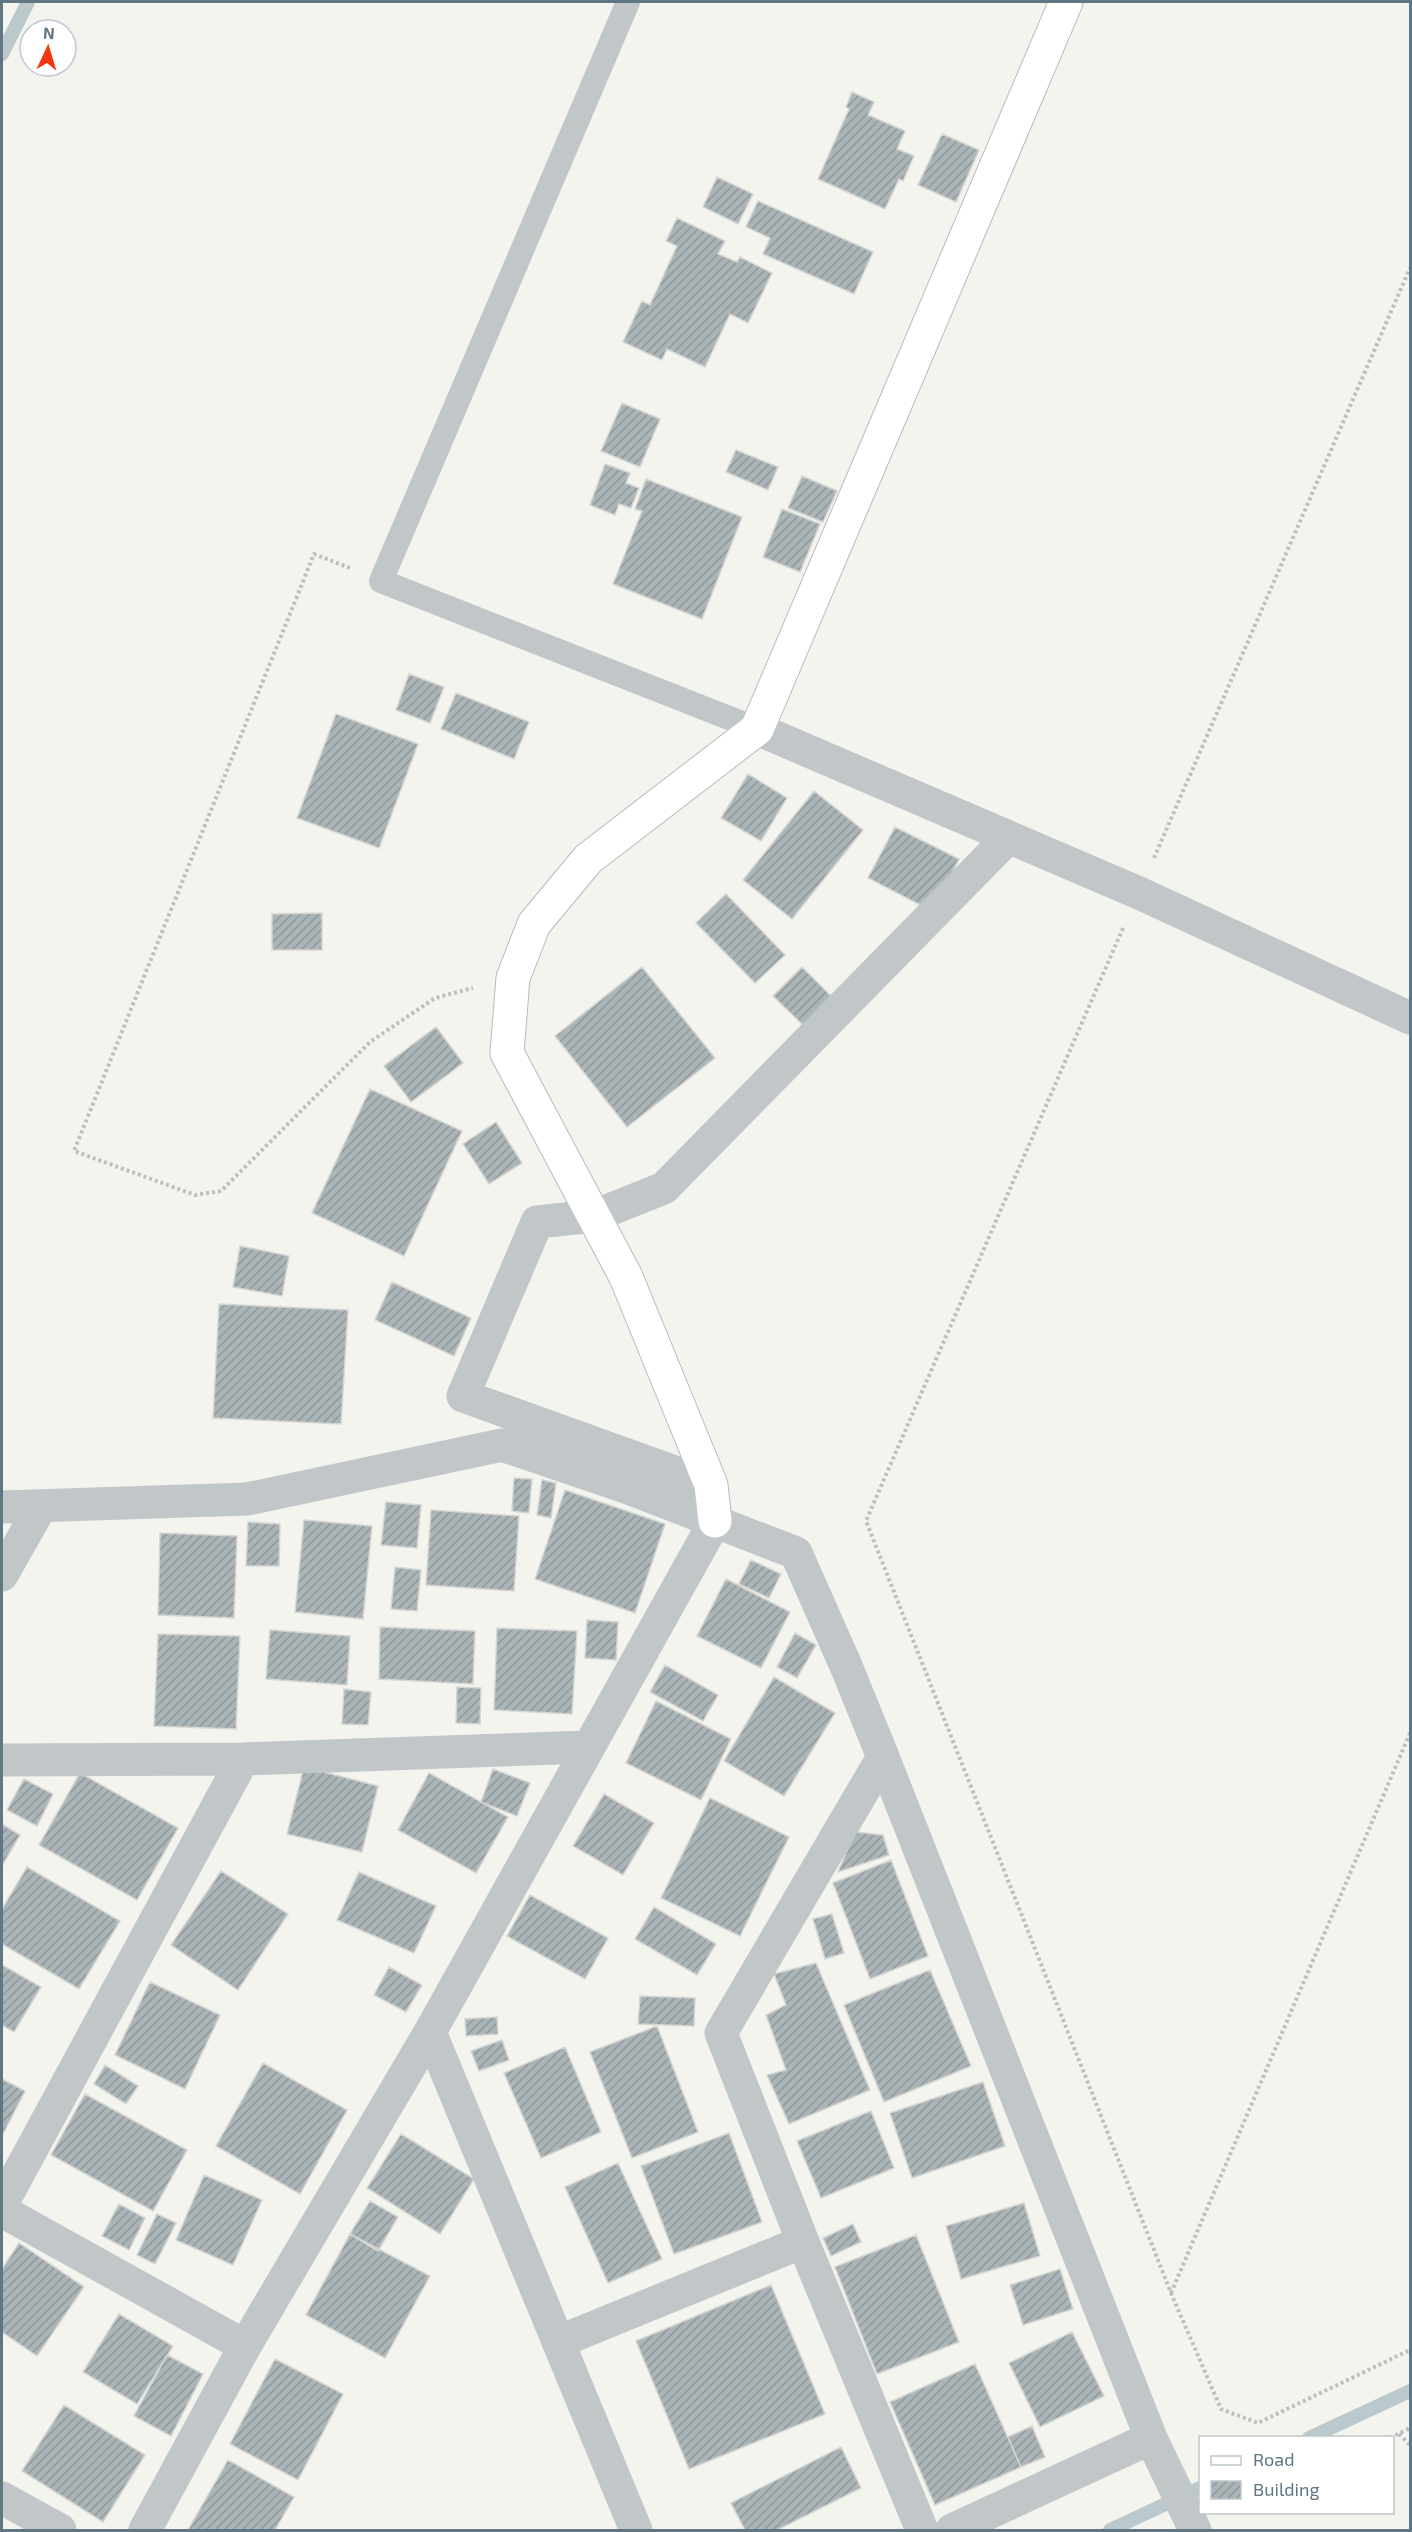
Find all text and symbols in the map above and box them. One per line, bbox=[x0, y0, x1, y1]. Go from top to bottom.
north arrow bbox=[18, 18, 78, 78]
text: N bbox=[43, 23, 56, 42]
legend bbox=[1199, 2436, 1394, 2514]
text: Road bbox=[1253, 2448, 1294, 2470]
text: Building bbox=[1253, 2478, 1320, 2500]

